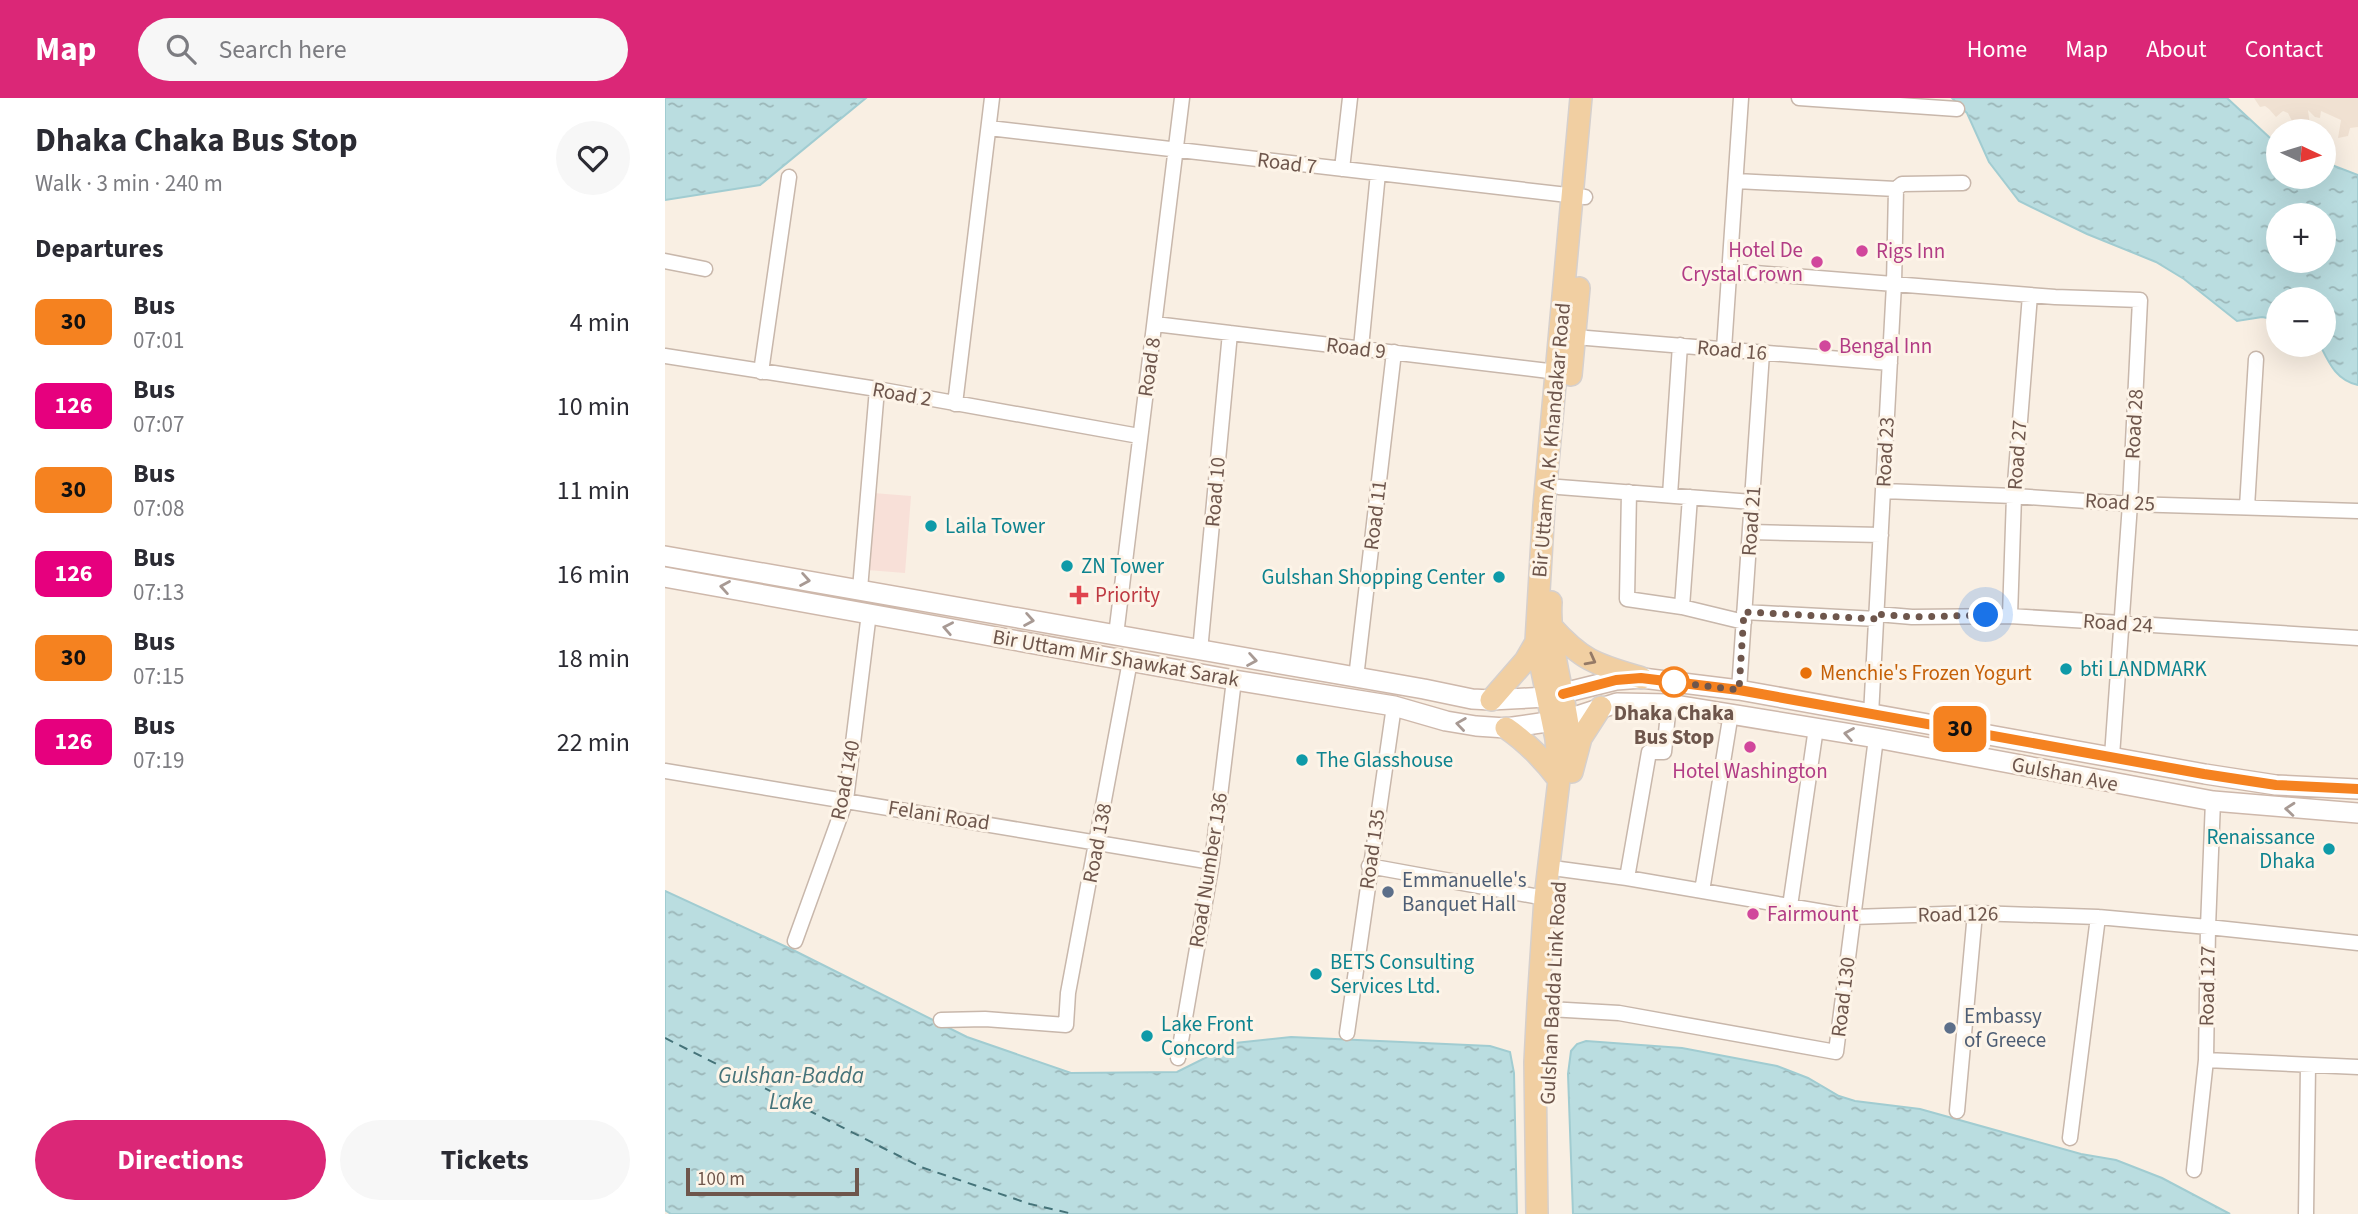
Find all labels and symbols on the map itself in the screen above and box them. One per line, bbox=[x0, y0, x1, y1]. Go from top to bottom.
north arrow bbox=[2266, 119, 2336, 189]
street label: Road 7 bbox=[1256, 144, 1318, 182]
place label: Hotel De Crystal Crown bbox=[1681, 235, 1803, 289]
place label: Rigs Inn bbox=[1876, 236, 1945, 266]
marker: Rigs Inn bbox=[1854, 243, 1870, 259]
marker: Hotel De Crystal Crown bbox=[1809, 254, 1825, 270]
street label: Bir Uttam A. K. Khandakar Road bbox=[1524, 301, 1578, 579]
street label: Road 9 bbox=[1325, 329, 1387, 367]
place label: Bengal Inn bbox=[1839, 331, 1932, 361]
street label: Road 16 bbox=[1696, 332, 1768, 368]
street label: Road 8 bbox=[1130, 335, 1168, 399]
marker: Bengal Inn bbox=[1817, 338, 1833, 354]
street label: Road 2 bbox=[870, 374, 934, 414]
street label: Road 28 bbox=[2117, 388, 2151, 460]
street label: Road 23 bbox=[1868, 416, 1902, 488]
street label: Road 27 bbox=[2000, 419, 2034, 491]
street label: Road 10 bbox=[1197, 456, 1233, 528]
street label: Road 11 bbox=[1356, 478, 1394, 552]
street label: Road 21 bbox=[1734, 485, 1768, 557]
street label: Road 25 bbox=[2084, 485, 2156, 519]
place label: Laila Tower bbox=[945, 511, 1046, 541]
marker: Laila Tower bbox=[923, 518, 939, 534]
place label: ZN Tower bbox=[1081, 551, 1165, 581]
marker: ZN Tower bbox=[1059, 558, 1075, 574]
place label: Gulshan Shopping Center bbox=[1262, 562, 1486, 592]
marker: Gulshan Shopping Center bbox=[1491, 569, 1507, 585]
one-way arrow bbox=[799, 572, 811, 587]
one-way arrow bbox=[719, 580, 730, 595]
place label: Priority bbox=[1095, 580, 1160, 610]
marker: Priority bbox=[1069, 585, 1089, 605]
your location bbox=[1968, 597, 2003, 632]
street label: Road 24 bbox=[2082, 606, 2154, 640]
one-way arrow bbox=[1023, 611, 1035, 626]
one-way arrow bbox=[942, 621, 954, 636]
street label: Bir Uttam Mir Shawkat Sarak bbox=[990, 622, 1242, 695]
one-way arrow bbox=[1583, 651, 1596, 665]
one-way arrow bbox=[1247, 652, 1258, 667]
place label: bti LANDMARK bbox=[2080, 654, 2207, 684]
place label: Menchie's Frozen Yogurt bbox=[1820, 658, 2032, 688]
marker: bti LANDMARK bbox=[2058, 661, 2074, 677]
marker: Menchie's Frozen Yogurt bbox=[1798, 665, 1814, 681]
marker: Dhaka Chaka Bus Stop bbox=[1659, 667, 1689, 697]
place label: Dhaka Chaka Bus Stop bbox=[1614, 698, 1734, 752]
line badge: 30 bbox=[1929, 706, 1991, 752]
one-way arrow bbox=[1455, 716, 1467, 731]
one-way arrow bbox=[1843, 727, 1854, 742]
street label: Road 140 bbox=[823, 738, 867, 822]
marker: Hotel Washington bbox=[1742, 739, 1758, 755]
place label: The Glasshouse bbox=[1316, 745, 1453, 775]
street label: Gulshan Ave bbox=[2009, 749, 2121, 799]
marker: The Glasshouse bbox=[1294, 752, 1310, 768]
place label: Hotel Washington bbox=[1672, 756, 1828, 786]
street label: Road Number 136 bbox=[1181, 790, 1235, 950]
street label: Felani Road bbox=[886, 792, 992, 838]
street label: Road 138 bbox=[1075, 801, 1119, 885]
one-way arrow bbox=[2284, 802, 2295, 817]
street label: Road 135 bbox=[1352, 807, 1392, 891]
place label: Renaissance Dhaka bbox=[2206, 822, 2315, 876]
marker: Renaissance Dhaka bbox=[2321, 841, 2337, 857]
place label: Emmanuelle's Banquet Hall bbox=[1402, 865, 1527, 919]
street label: Gulshan Badda Link Road bbox=[1532, 880, 1574, 1106]
marker: Emmanuelle's Banquet Hall bbox=[1380, 884, 1396, 900]
street label: Road 126 bbox=[1917, 898, 1999, 930]
place label: Fairmount bbox=[1767, 899, 1859, 929]
marker: Fairmount bbox=[1745, 906, 1761, 922]
street label: Road 127 bbox=[2191, 945, 2223, 1027]
place label: BETS Consulting Services Ltd. bbox=[1330, 947, 1474, 1001]
street label: Road 130 bbox=[1823, 955, 1863, 1039]
marker: BETS Consulting Services Ltd. bbox=[1308, 966, 1324, 982]
place label: Embassy of Greece bbox=[1964, 1001, 2046, 1055]
place label: Lake Front Concord bbox=[1161, 1009, 1253, 1063]
marker: Embassy of Greece bbox=[1942, 1020, 1958, 1036]
marker: Lake Front Concord bbox=[1139, 1028, 1155, 1044]
water label: Gulshan-Badda Lake bbox=[718, 1059, 864, 1118]
scale bar bbox=[686, 1165, 859, 1197]

